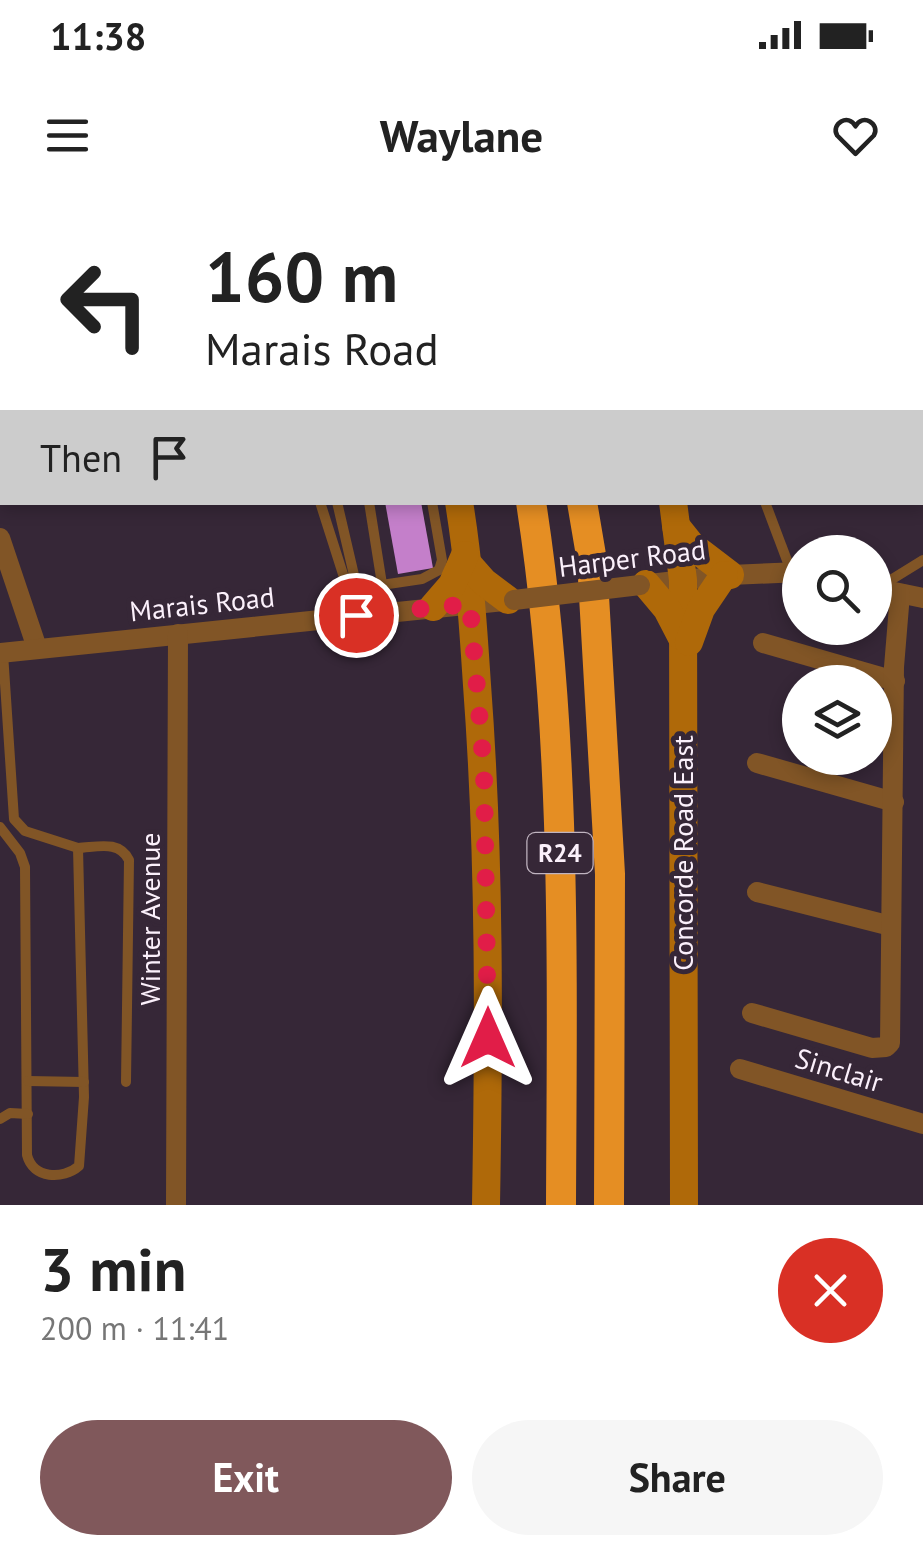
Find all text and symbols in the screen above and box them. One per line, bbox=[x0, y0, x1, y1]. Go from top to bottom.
text: 11:38 bbox=[50, 11, 146, 60]
text: Waylane bbox=[380, 106, 543, 164]
icon: menu bbox=[40, 108, 95, 163]
icon: heart bbox=[828, 108, 883, 163]
text: 160 m bbox=[205, 231, 398, 321]
icon: left bbox=[40, 240, 170, 370]
text: Marais Road bbox=[205, 319, 439, 377]
icon: arrive bbox=[142, 430, 197, 485]
text: Then bbox=[40, 433, 122, 482]
street label: Harper Road bbox=[556, 530, 708, 585]
map controls bbox=[782, 535, 892, 775]
button: search bbox=[782, 535, 892, 645]
pin bbox=[314, 573, 399, 658]
street label: Marais Road bbox=[128, 577, 276, 630]
icon: arrive bbox=[329, 588, 384, 643]
button: layers bbox=[782, 665, 892, 775]
street label: Concorde Road East bbox=[664, 735, 701, 971]
street label: Winter Avenue bbox=[131, 833, 168, 1005]
road number: R24 bbox=[528, 833, 592, 873]
position arrow bbox=[436, 986, 540, 1090]
street label: Sinclair bbox=[791, 1039, 888, 1100]
text: 3 min bbox=[40, 1230, 186, 1308]
button: close bbox=[778, 1238, 883, 1343]
text: 200 m · 11:41 bbox=[40, 1307, 229, 1349]
button: Exit bbox=[40, 1420, 452, 1535]
button: Share bbox=[472, 1420, 883, 1535]

